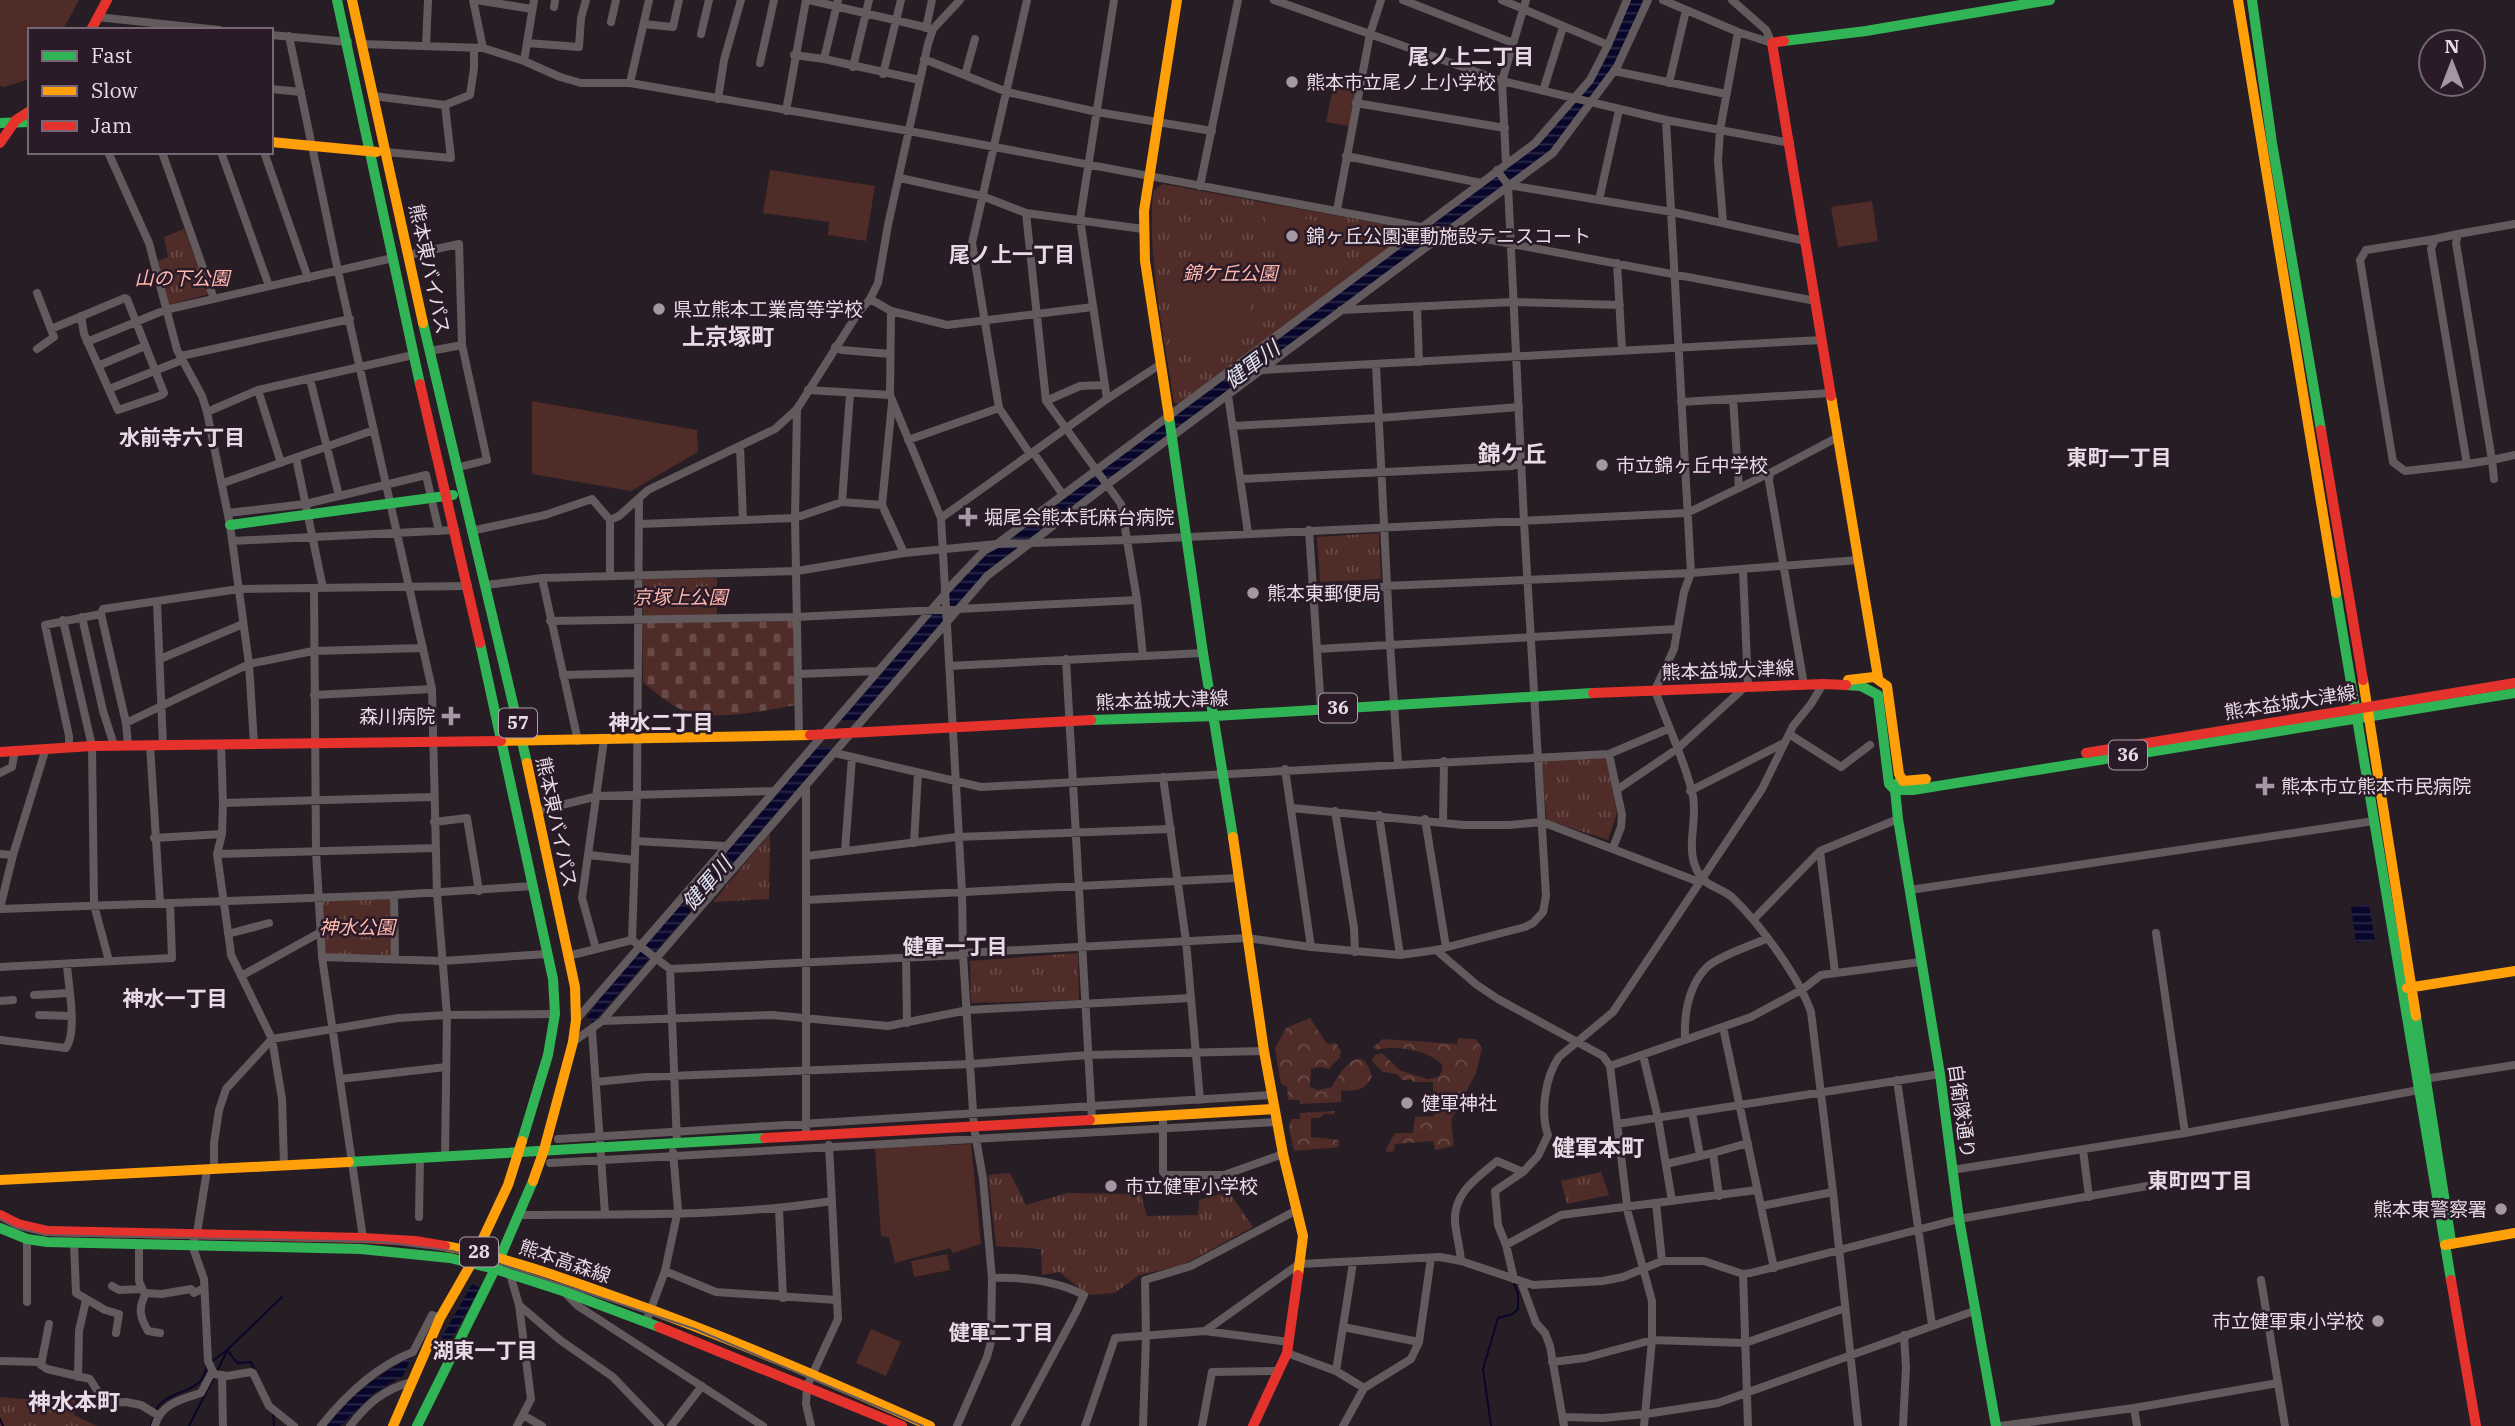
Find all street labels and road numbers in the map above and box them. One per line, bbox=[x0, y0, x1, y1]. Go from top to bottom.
street label: 熊本東バイパス bbox=[404, 202, 456, 336]
street label: 熊本益城大津線 bbox=[1661, 656, 1795, 684]
street label: 熊本益城大津線 bbox=[2222, 680, 2358, 724]
street label: 熊本益城大津線 bbox=[1095, 686, 1229, 714]
road number: 36 bbox=[1319, 694, 1357, 722]
road number: 57 bbox=[499, 708, 537, 738]
road number: 36 bbox=[2109, 740, 2147, 770]
street label: 熊本東バイパス bbox=[531, 755, 583, 889]
street label: 自衛隊通り bbox=[1944, 1062, 1980, 1160]
street label: 熊本高森線 bbox=[516, 1234, 614, 1288]
road number: 28 bbox=[460, 1238, 498, 1266]

